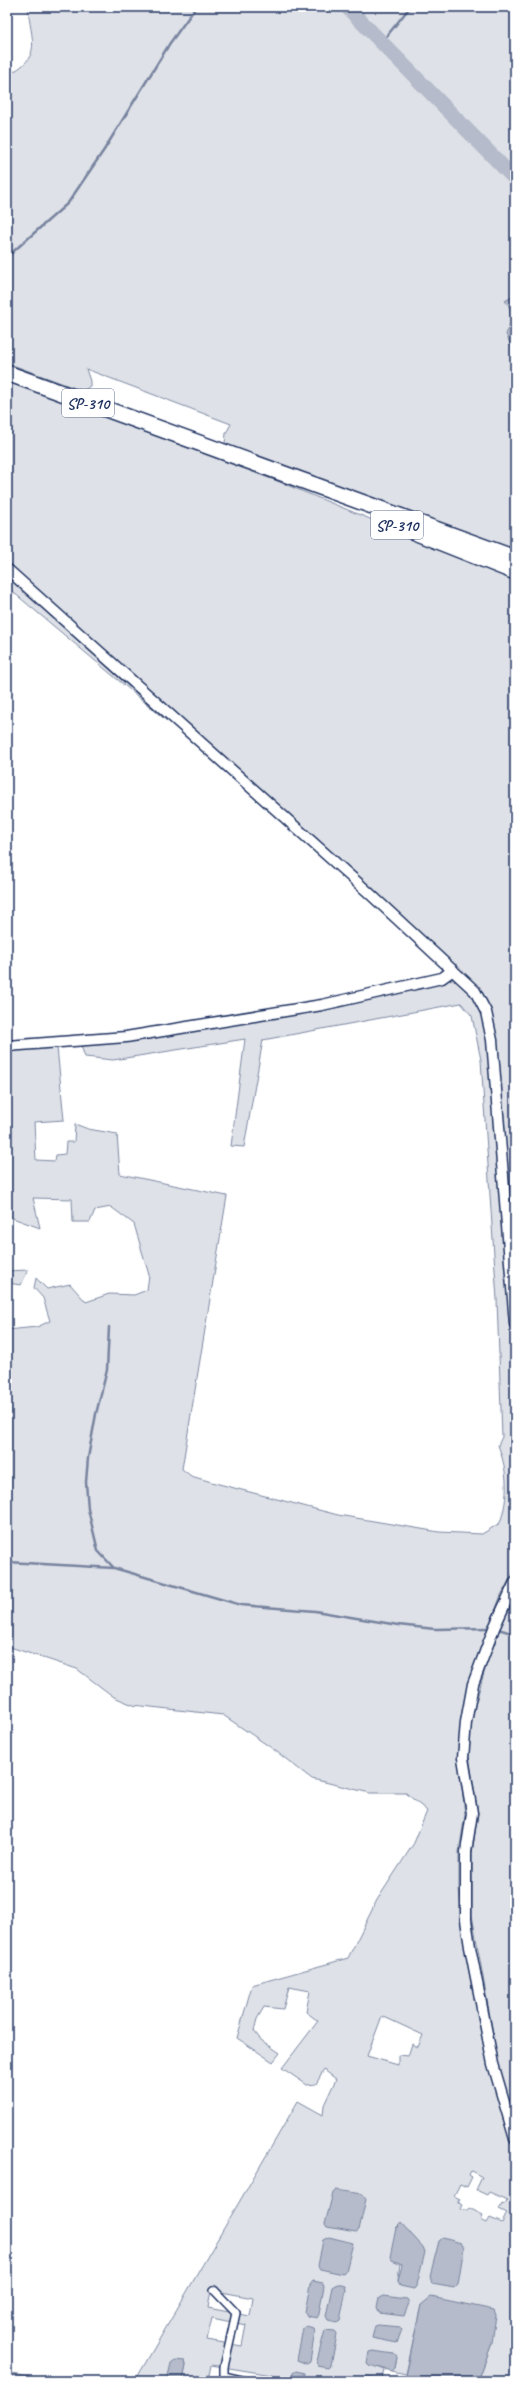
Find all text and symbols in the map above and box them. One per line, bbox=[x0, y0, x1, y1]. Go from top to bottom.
road number: SP-310 bbox=[62, 389, 114, 417]
road number: SP-310 bbox=[371, 511, 423, 539]

